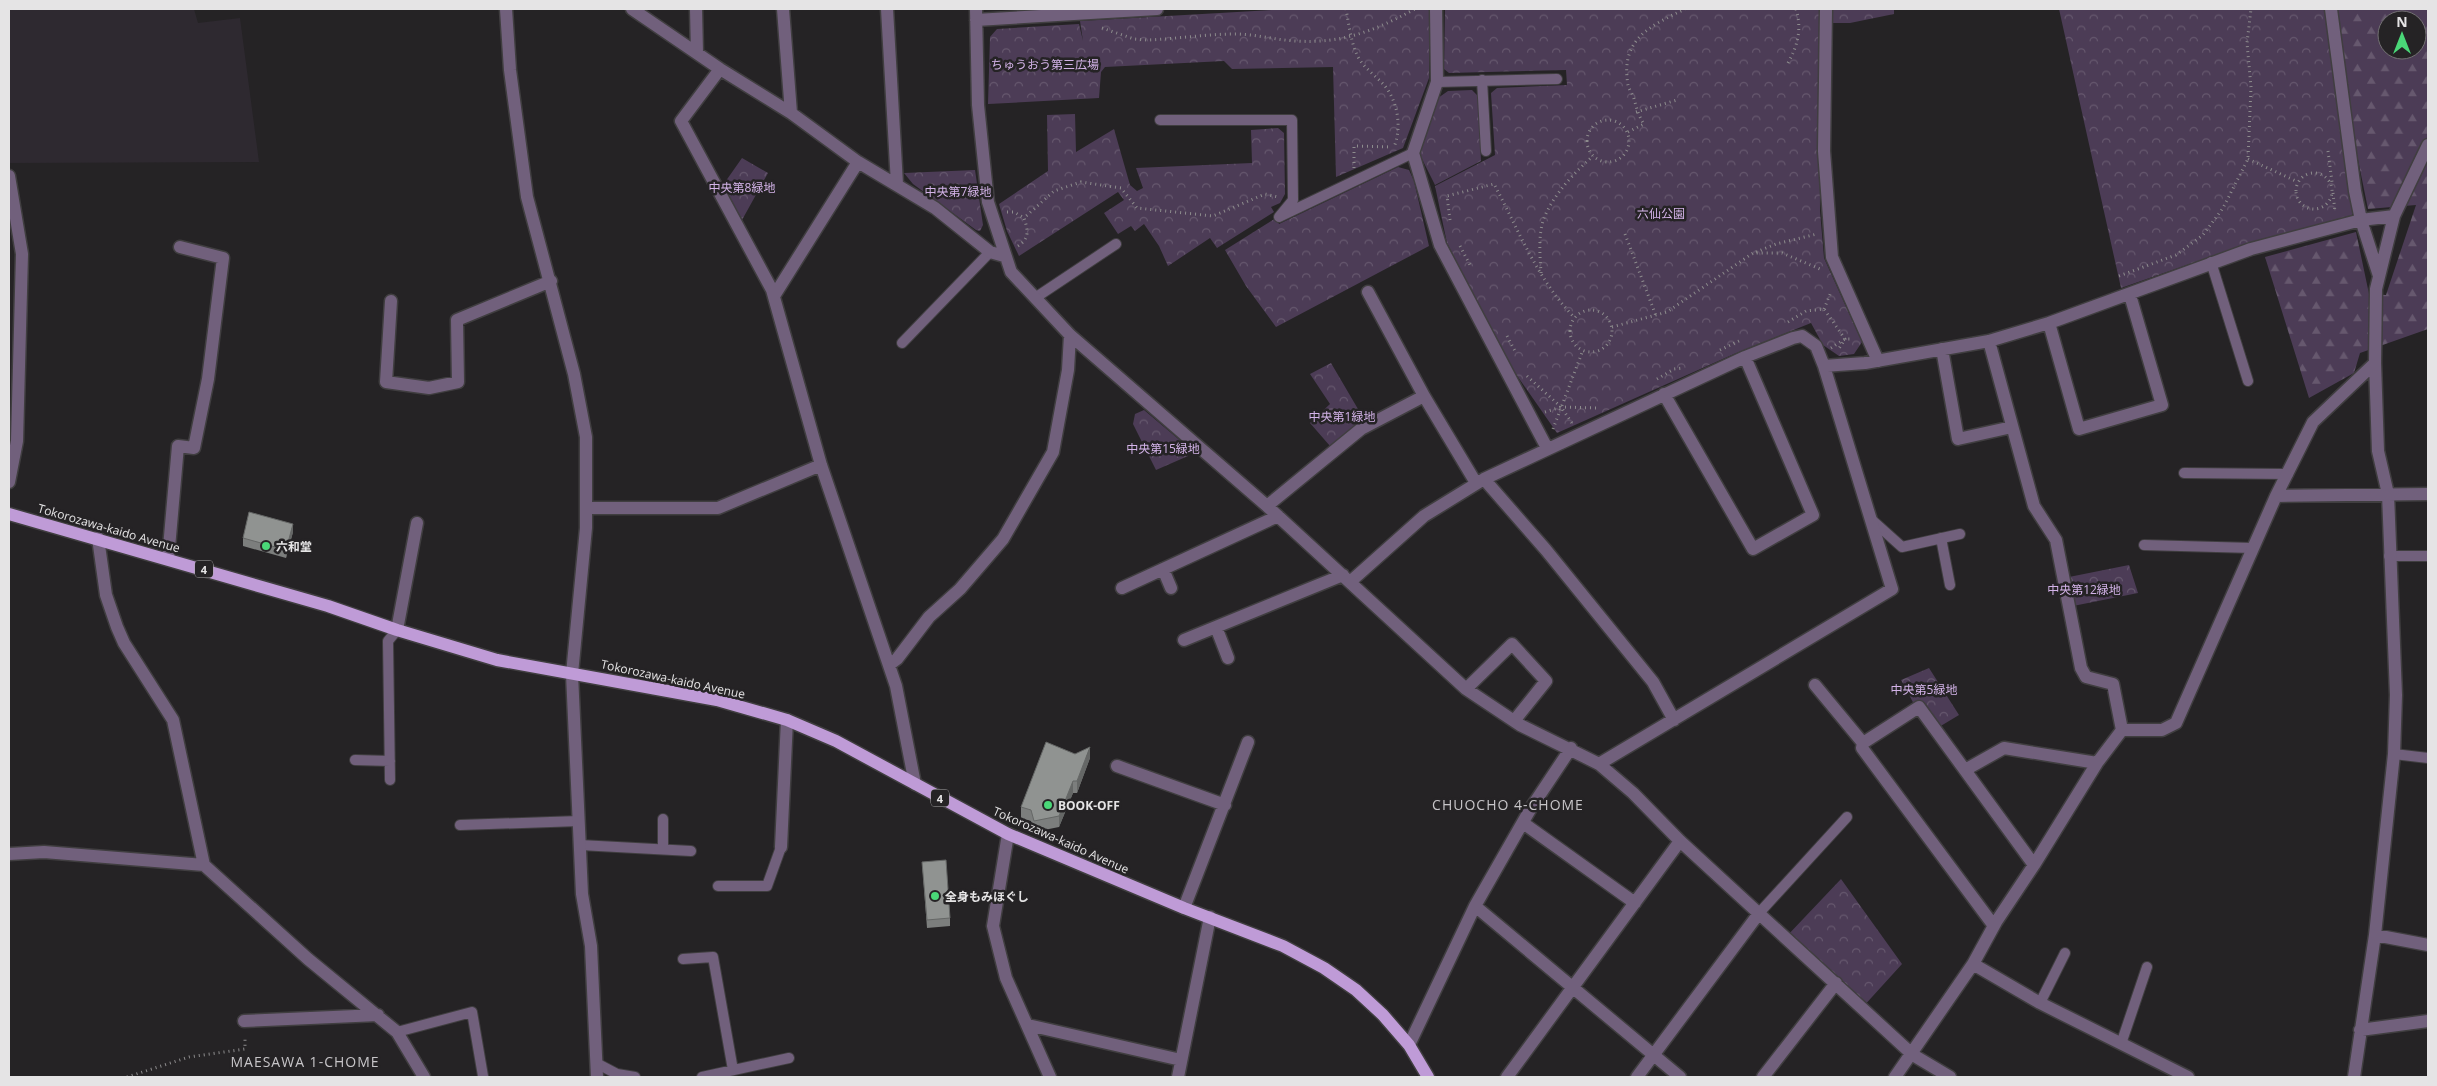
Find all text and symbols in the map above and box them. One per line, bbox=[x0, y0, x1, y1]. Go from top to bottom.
north arrow bbox=[2377, 10, 2427, 60]
text: N bbox=[2396, 12, 2408, 31]
park label: ちゅうおう第三広場 bbox=[991, 56, 1099, 73]
park label: 中央第8緑地 bbox=[709, 179, 775, 196]
park label: 中央第7緑地 bbox=[925, 183, 991, 200]
park label: 六仙公園 bbox=[1637, 205, 1685, 222]
park label: 中央第1緑地 bbox=[1309, 408, 1375, 425]
park label: 中央第15緑地 bbox=[1126, 440, 1200, 457]
street label: Tokorozawa-kaido Avenue bbox=[36, 500, 182, 557]
place label: 六和堂 bbox=[276, 538, 312, 555]
marker: 六和堂 bbox=[260, 540, 272, 552]
road number: 4 bbox=[195, 560, 213, 578]
park label: 中央第12緑地 bbox=[2047, 581, 2121, 598]
street label: Tokorozawa-kaido Avenue bbox=[599, 655, 747, 703]
park label: 中央第5緑地 bbox=[1891, 681, 1957, 698]
road number: 4 bbox=[931, 790, 949, 806]
district label: CHUOCHO 4-CHOME bbox=[1432, 795, 1584, 814]
place label: BOOK-OFF bbox=[1058, 797, 1120, 814]
marker: BOOK-OFF bbox=[1042, 799, 1054, 811]
street label: Tokorozawa-kaido Avenue bbox=[990, 802, 1132, 878]
place label: 全身もみほぐし bbox=[945, 888, 1029, 905]
marker: 全身もみほぐし bbox=[929, 890, 941, 902]
district label: MAESAWA 1-CHOME bbox=[230, 1052, 380, 1071]

